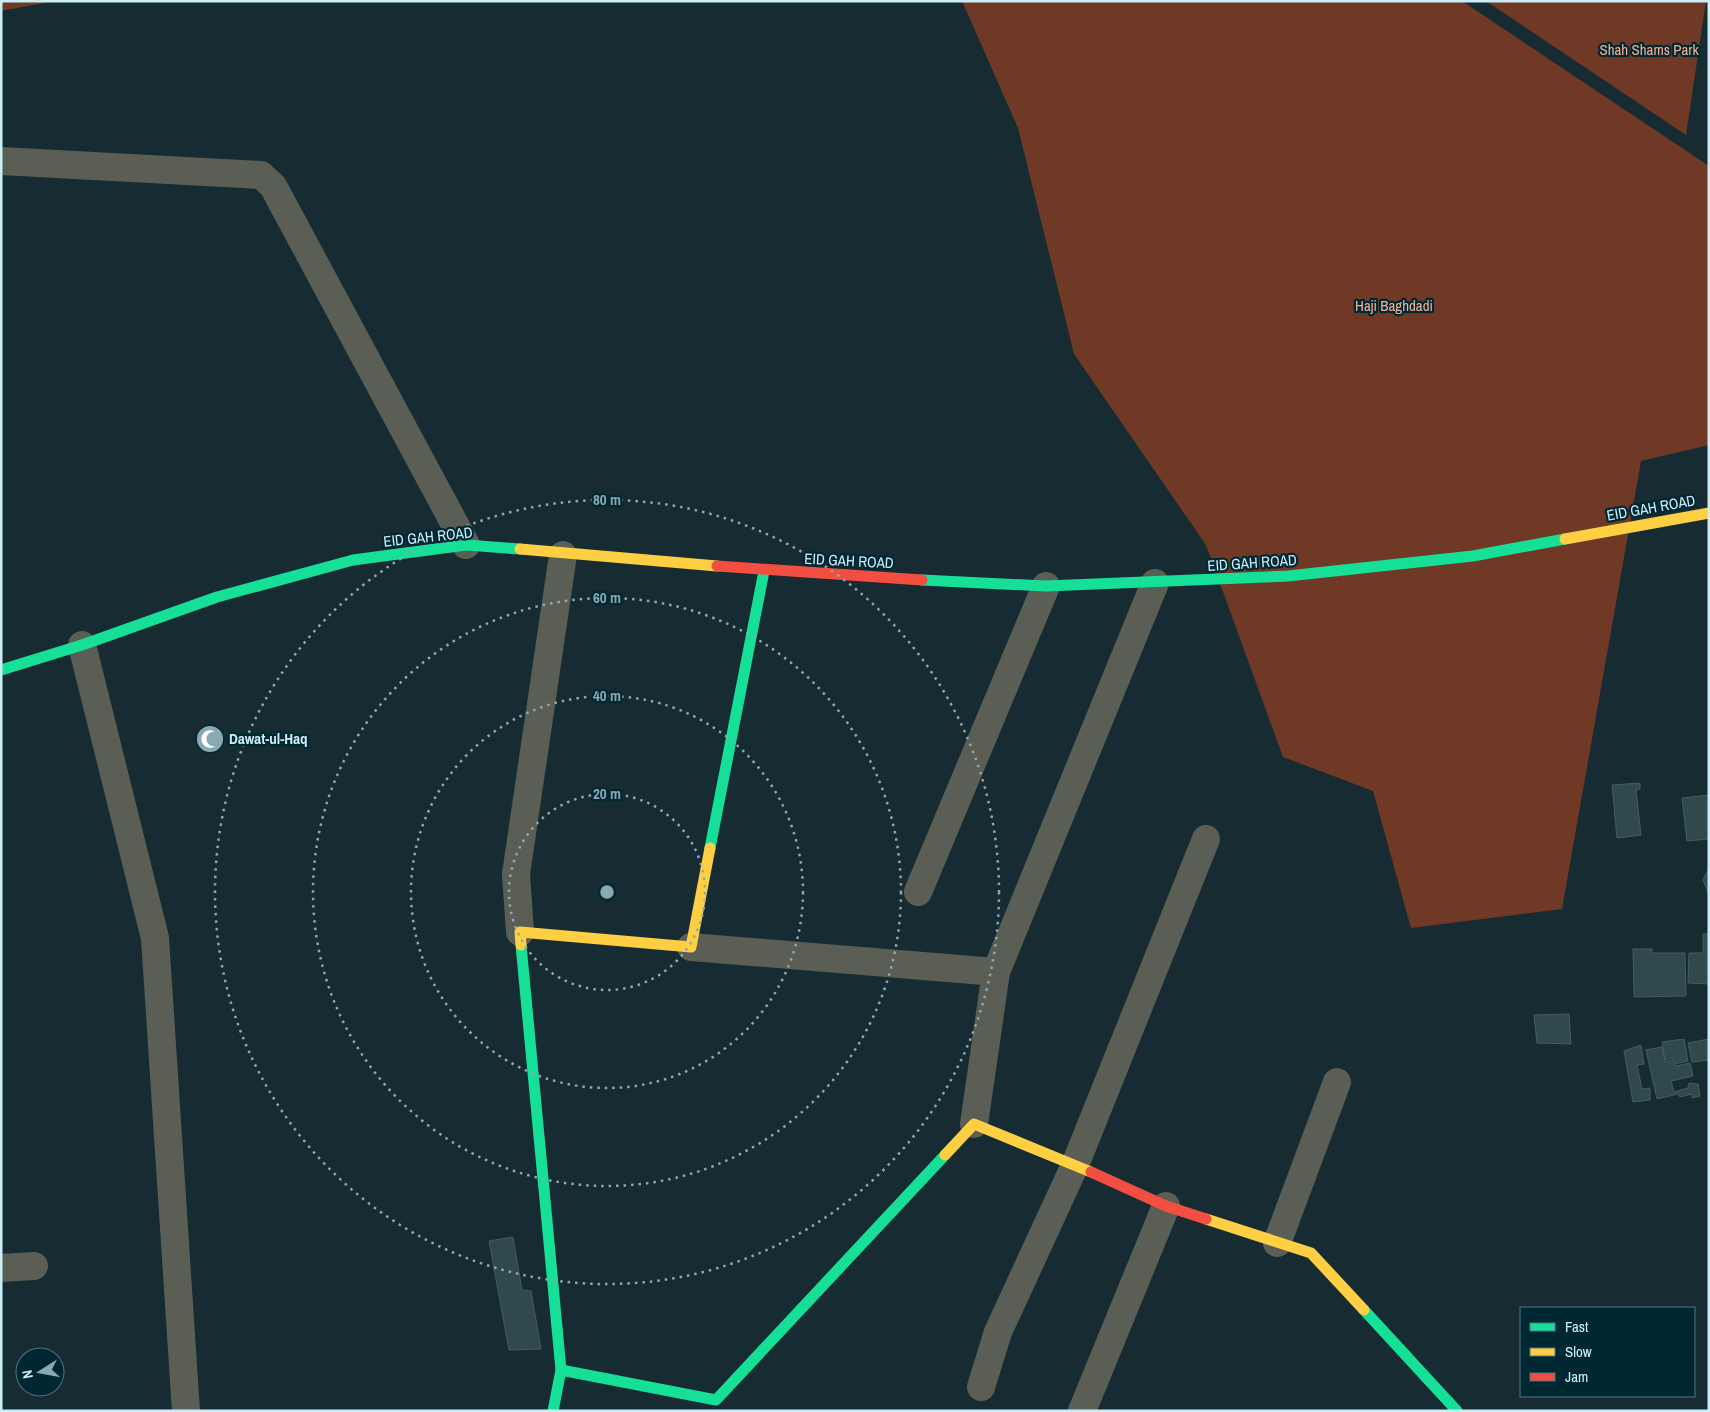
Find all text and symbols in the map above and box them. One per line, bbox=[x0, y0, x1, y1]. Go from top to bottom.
park label: Shah Shams Park bbox=[1599, 39, 1699, 60]
park label: Haji Baghdadi bbox=[1355, 295, 1433, 316]
text: 80 m bbox=[593, 489, 621, 510]
street label: EID GAH ROAD bbox=[1605, 489, 1697, 526]
street label: EID GAH ROAD bbox=[382, 521, 474, 552]
street label: EID GAH ROAD bbox=[804, 548, 894, 573]
street label: EID GAH ROAD bbox=[1207, 549, 1297, 576]
text: 60 m bbox=[593, 587, 621, 608]
text: 40 m bbox=[593, 685, 621, 706]
mosque icon: Dawat-ul-Haq bbox=[195, 724, 225, 754]
place label: Dawat-ul-Haq bbox=[229, 728, 308, 749]
text: 20 m bbox=[593, 783, 621, 804]
centre of rings bbox=[598, 883, 616, 901]
legend bbox=[1520, 1307, 1695, 1397]
text: Fast bbox=[1565, 1316, 1589, 1337]
text: Slow bbox=[1565, 1341, 1592, 1362]
north arrow bbox=[15, 1347, 65, 1397]
text: Jam bbox=[1565, 1366, 1588, 1387]
text: N bbox=[18, 1369, 37, 1380]

